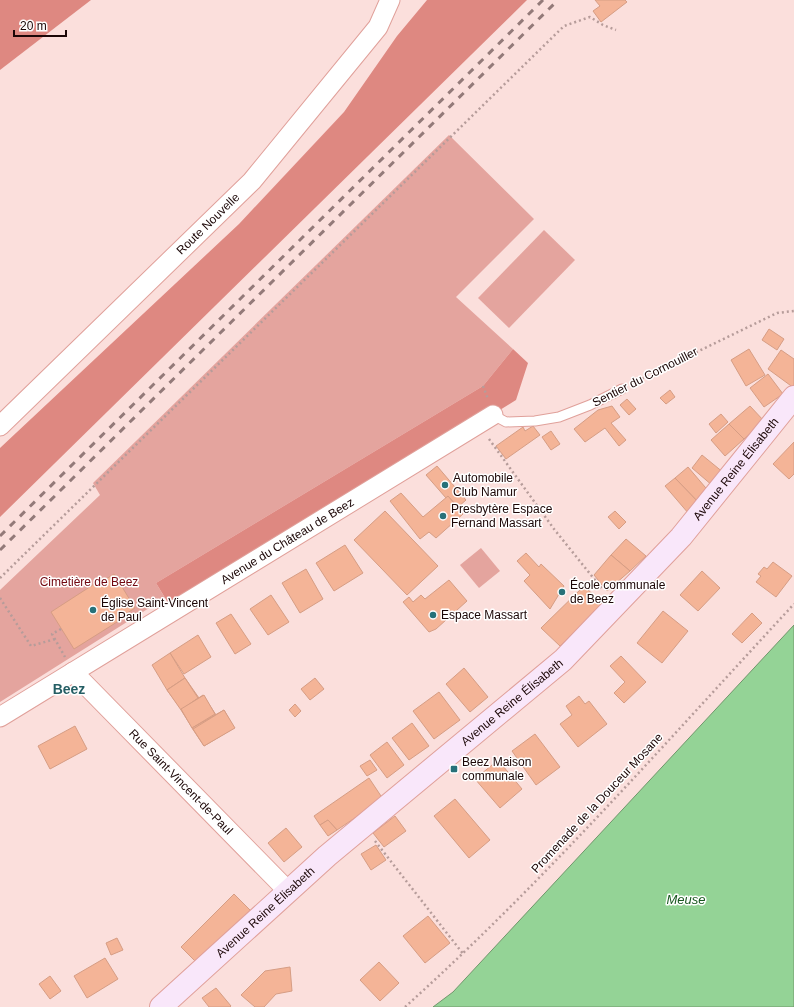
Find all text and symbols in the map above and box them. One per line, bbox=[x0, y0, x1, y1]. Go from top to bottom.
scale bar bbox=[14, 12, 66, 38]
text: 20 m bbox=[20, 19, 47, 33]
street label: Route Nouvelle bbox=[174, 190, 242, 258]
street label: Sentier du Cornouiller bbox=[590, 344, 700, 410]
street label: Avenue Reine Élisabeth bbox=[690, 415, 782, 523]
place label: Automobile Club Namur bbox=[453, 471, 517, 499]
marker: Automobile Club Namur bbox=[440, 480, 450, 490]
street label: Avenue du Château de Beez bbox=[218, 495, 356, 587]
place label: Presbytère Espace Fernand Massart bbox=[451, 502, 553, 530]
marker: Presbytère Espace Fernand Massart bbox=[438, 511, 448, 521]
park label: Cimetière de Beez bbox=[40, 575, 138, 589]
place label: École communale de Beez bbox=[570, 577, 666, 606]
marker: École communale de Beez bbox=[557, 587, 567, 597]
place label: Église Saint-Vincent de Paul bbox=[101, 595, 209, 624]
marker: Église Saint-Vincent de Paul bbox=[88, 605, 98, 615]
place label: Espace Massart bbox=[441, 608, 528, 622]
marker: Espace Massart bbox=[428, 610, 438, 620]
street label: Avenue Reine Élisabeth bbox=[458, 656, 566, 749]
district label: Beez bbox=[53, 681, 85, 697]
street label: Rue Saint-Vincent-de-Paul bbox=[126, 726, 236, 838]
street label: Promenade de la Douceur Mosane bbox=[528, 730, 666, 876]
place label: Beez Maison communale bbox=[462, 755, 531, 783]
marker: Beez Maison communale bbox=[449, 764, 459, 774]
street label: Avenue Reine Élisabeth bbox=[213, 864, 317, 960]
water label: Meuse bbox=[666, 892, 706, 907]

